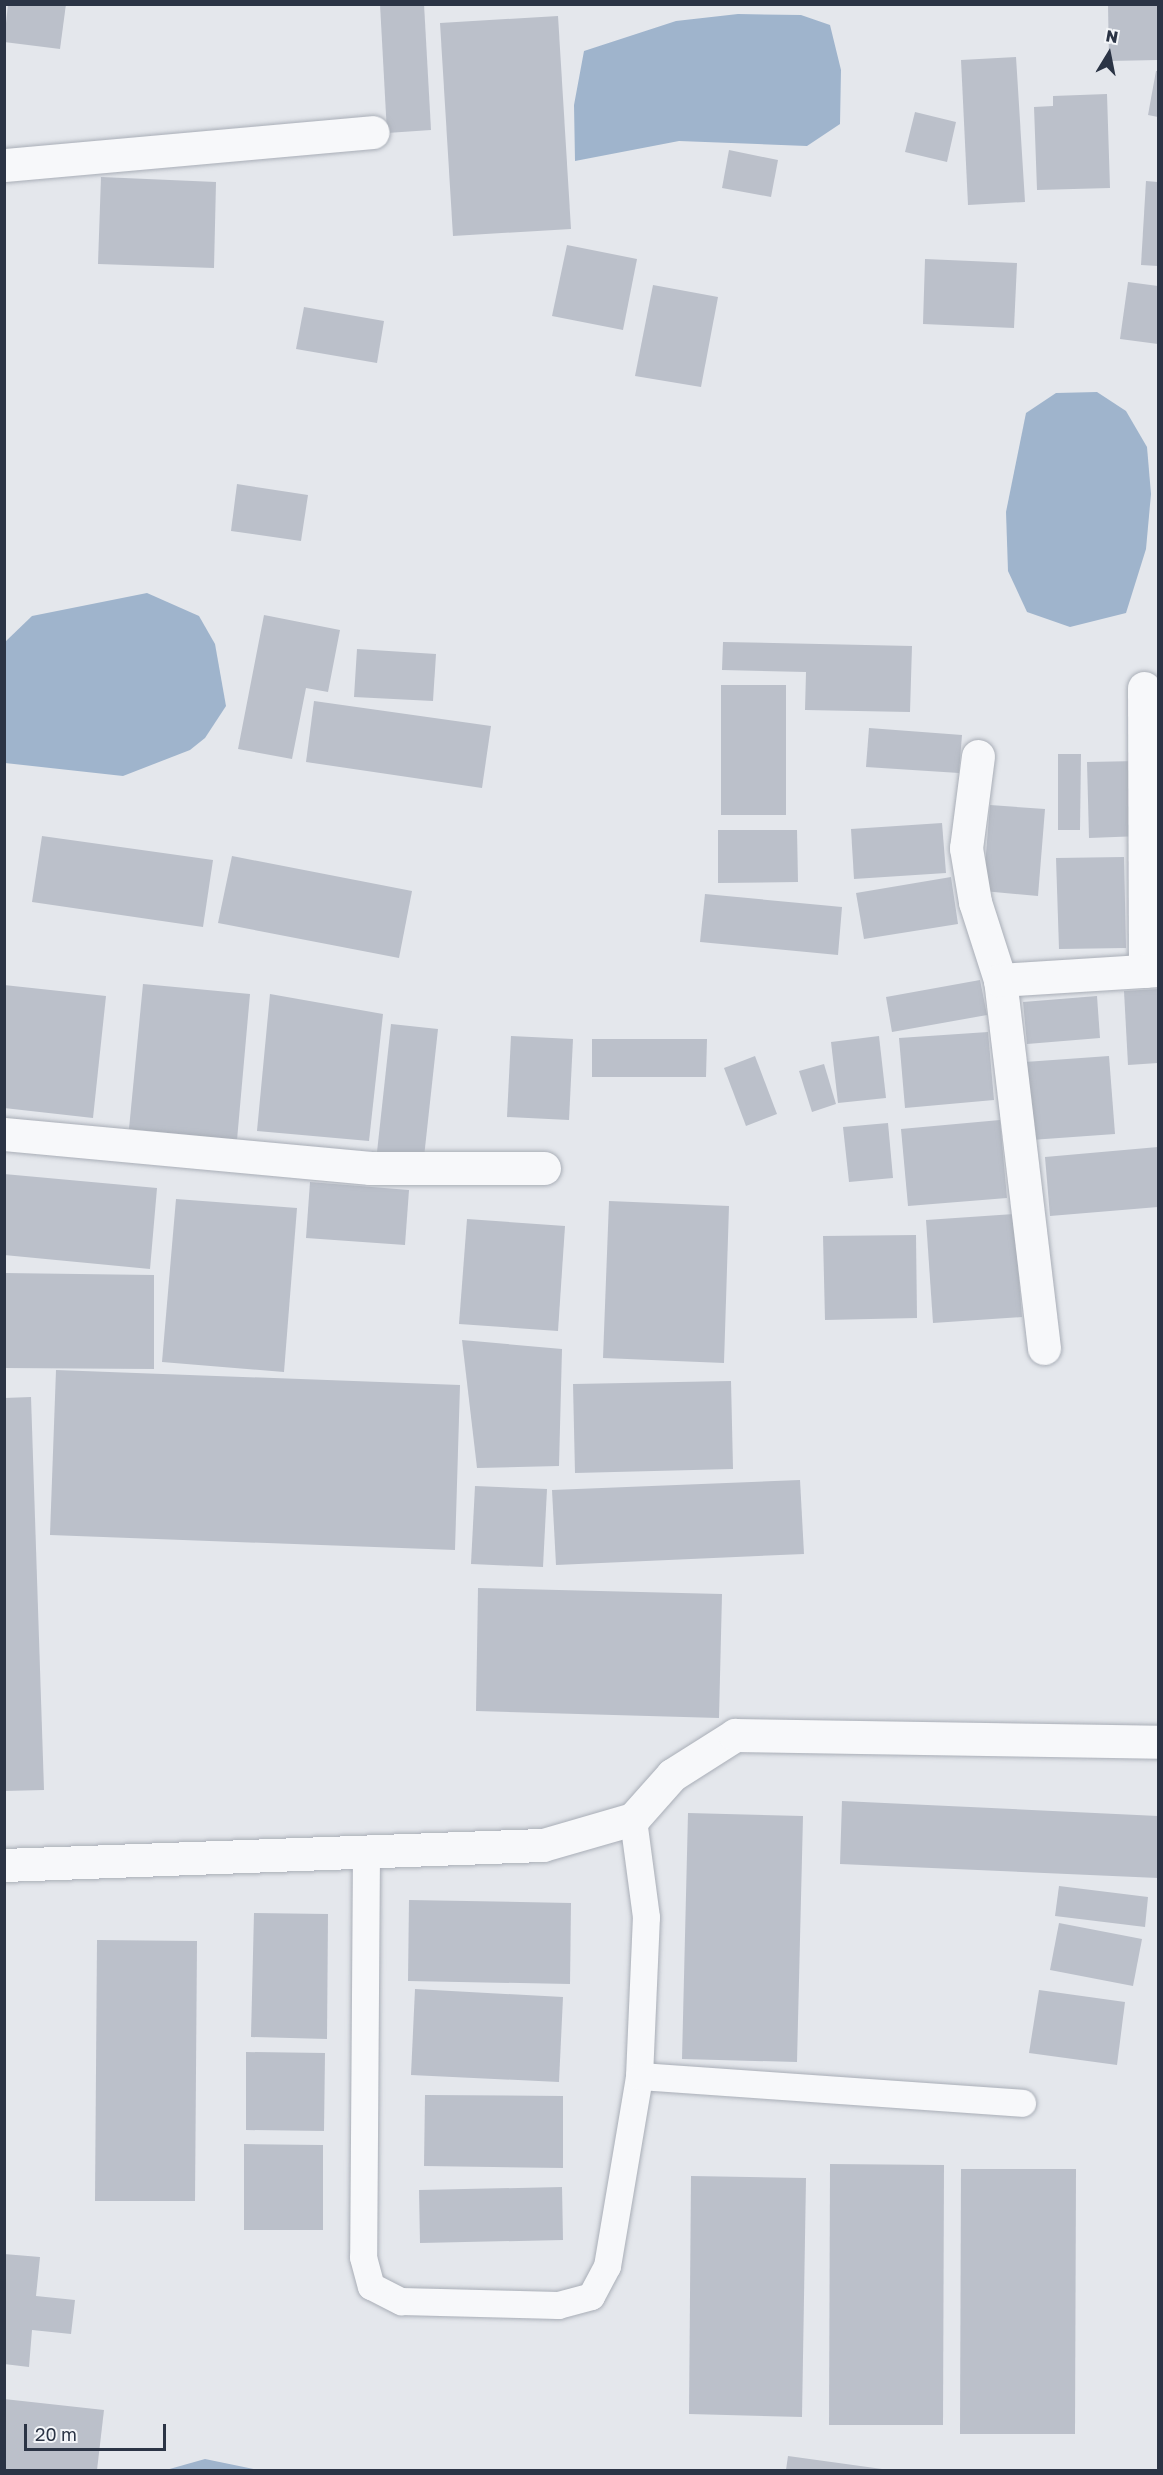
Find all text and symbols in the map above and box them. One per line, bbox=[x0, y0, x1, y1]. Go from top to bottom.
north arrow bbox=[1079, 24, 1139, 84]
text: N bbox=[1104, 25, 1120, 47]
scale bar bbox=[27, 2412, 170, 2450]
text: 20 m bbox=[35, 2423, 77, 2445]

